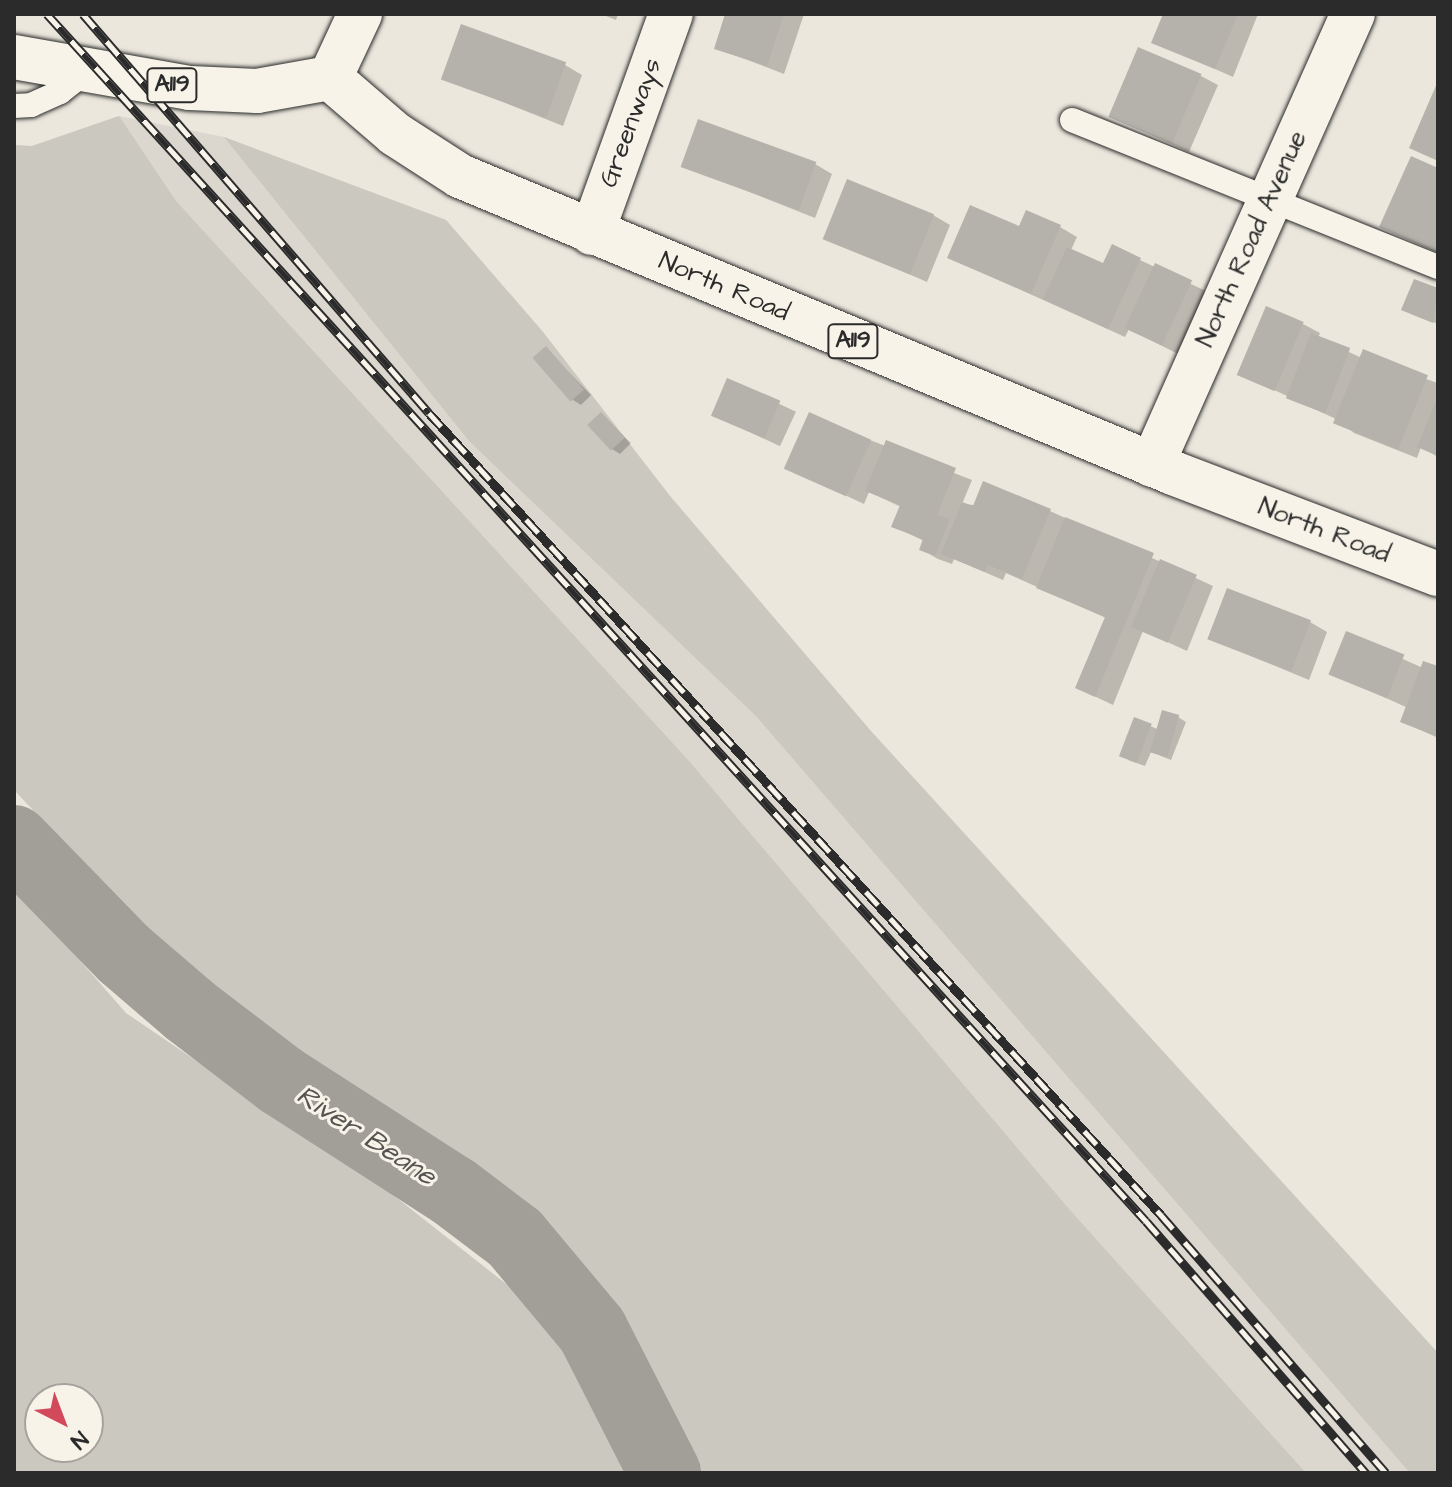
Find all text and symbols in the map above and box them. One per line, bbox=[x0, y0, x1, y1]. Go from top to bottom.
street label: Greenways bbox=[593, 54, 669, 192]
road number: A119 bbox=[146, 65, 198, 105]
street label: North Road Avenue bbox=[1190, 126, 1314, 352]
street label: North Road bbox=[654, 246, 794, 328]
road number: A119 bbox=[827, 321, 879, 361]
street label: North Road bbox=[1254, 492, 1394, 570]
water label: River Beane bbox=[290, 1079, 442, 1193]
north arrow bbox=[24, 1383, 104, 1463]
text: N bbox=[64, 1424, 95, 1456]

